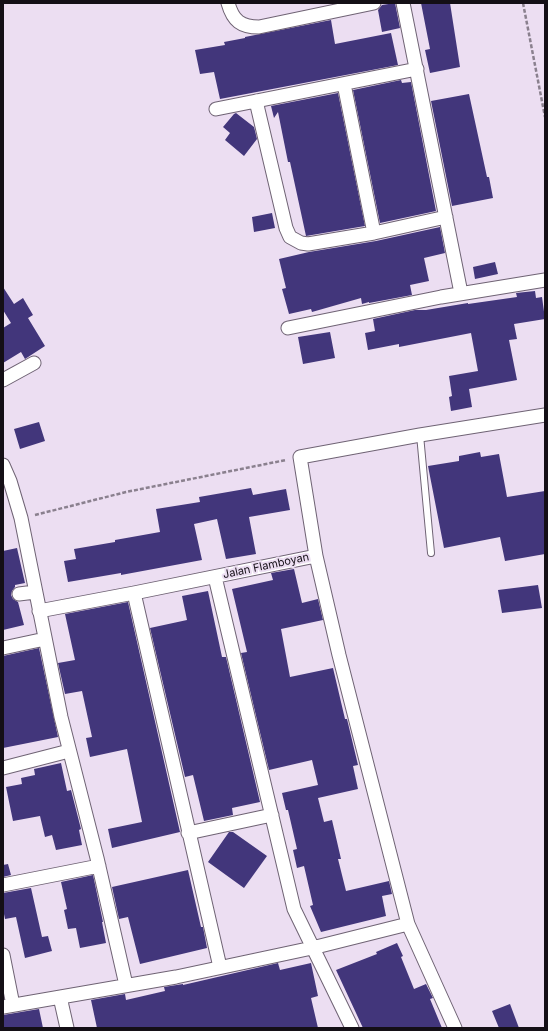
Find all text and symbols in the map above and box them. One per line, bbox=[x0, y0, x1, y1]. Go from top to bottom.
street label: Jalan Flamboyan bbox=[222, 550, 310, 582]

